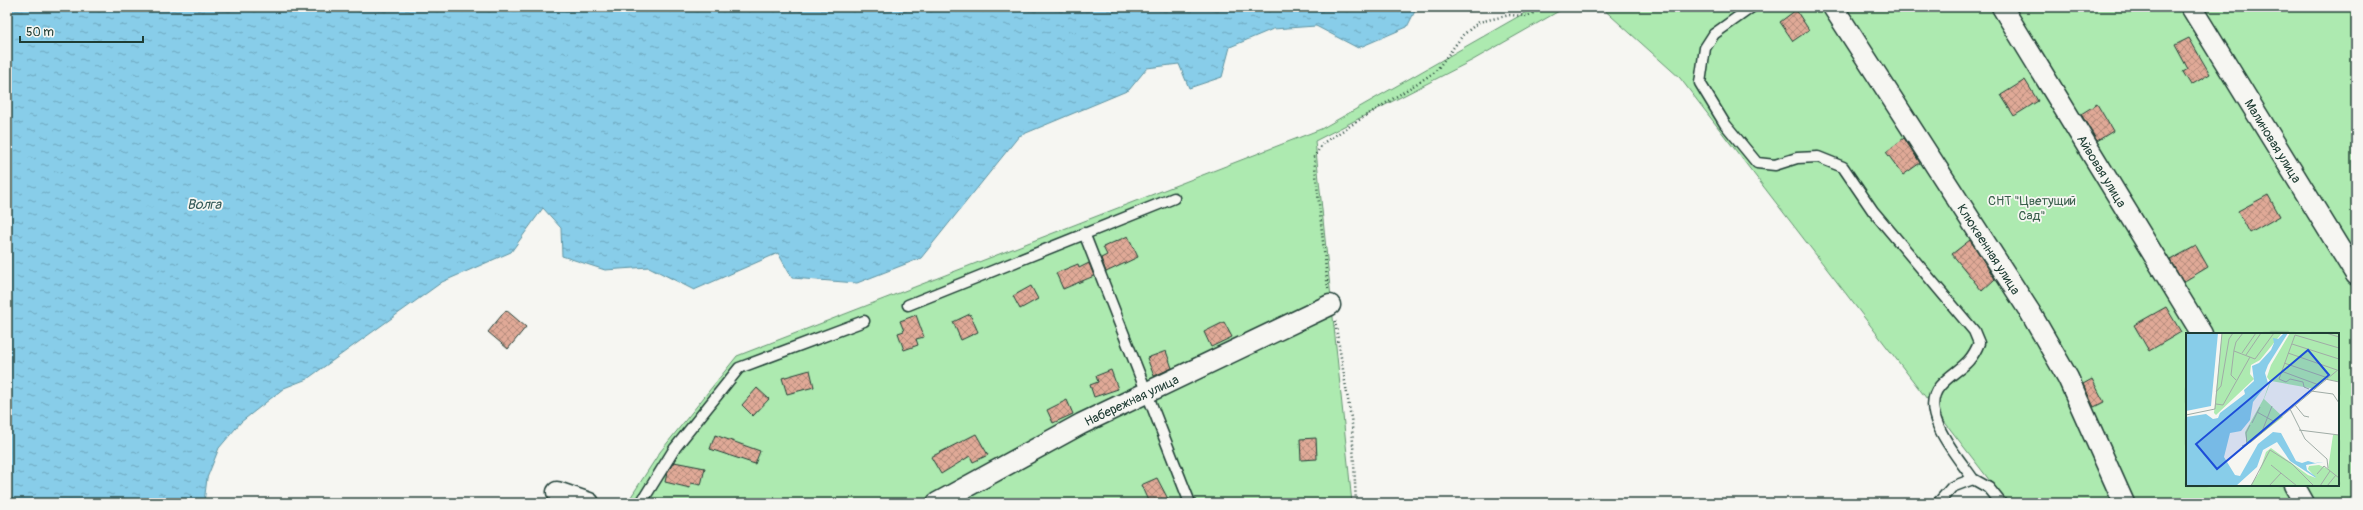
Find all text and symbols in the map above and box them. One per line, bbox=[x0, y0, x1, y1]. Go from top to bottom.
scale bar bbox=[20, 18, 143, 44]
text: 50 m bbox=[26, 25, 54, 40]
street label: Малиновая улица bbox=[2241, 96, 2304, 186]
street label: Айвовая улица bbox=[2073, 132, 2130, 210]
park label: СНТ "Цветущий Сад" bbox=[1988, 193, 2076, 224]
water label: Волга bbox=[187, 196, 223, 213]
street label: Клюквенная улица bbox=[1953, 201, 2023, 298]
inset map bbox=[2186, 333, 2339, 486]
street label: Набережная улица bbox=[1082, 372, 1181, 430]

